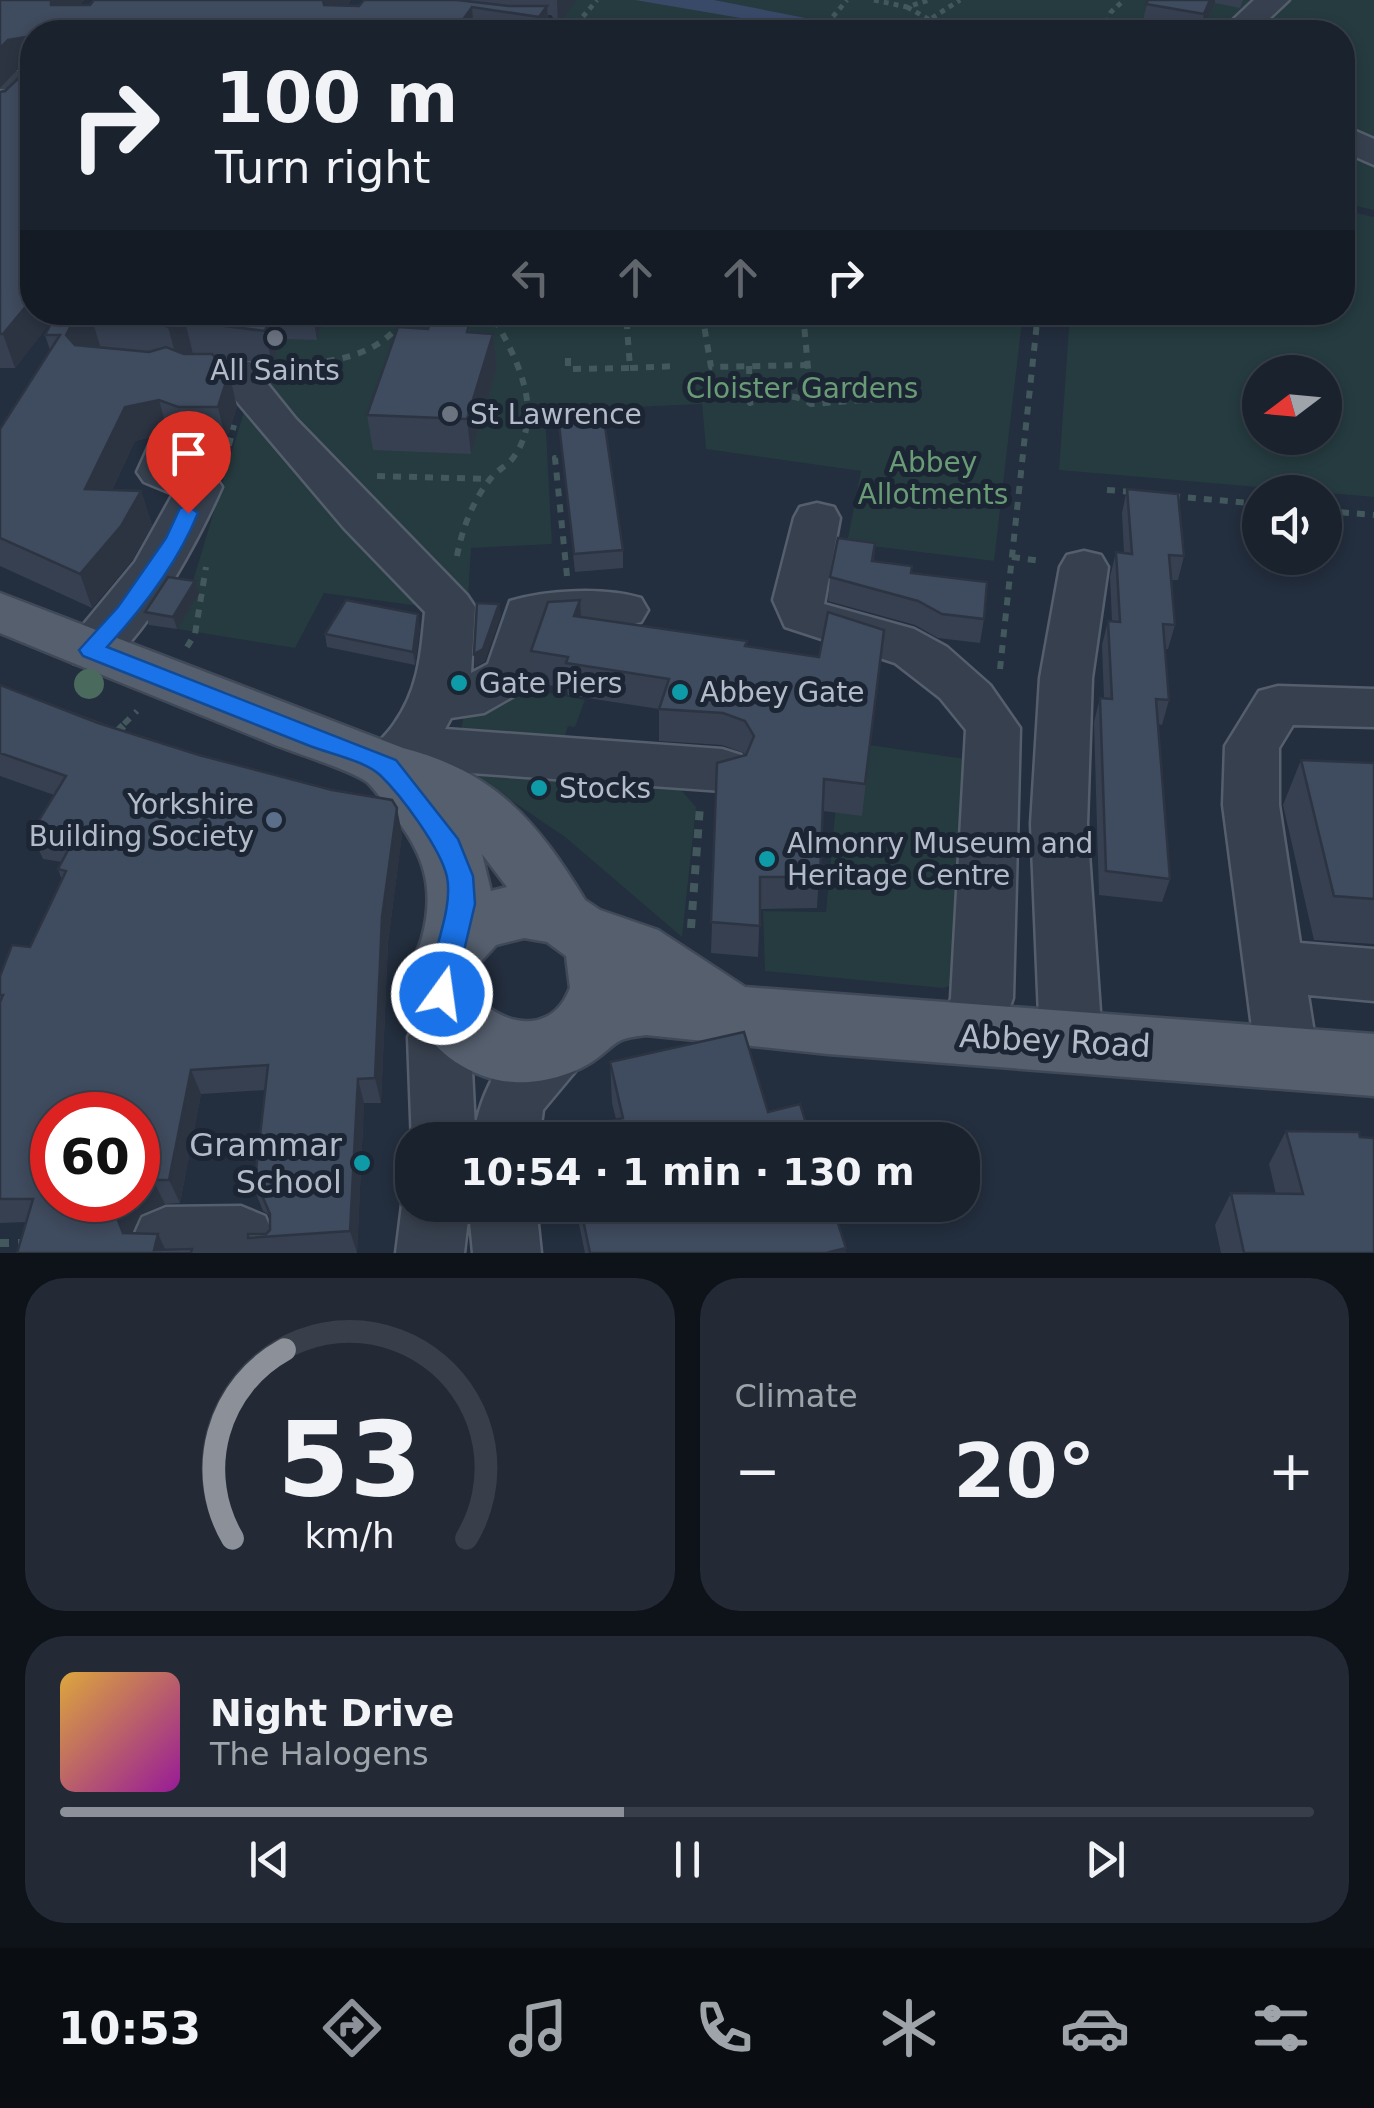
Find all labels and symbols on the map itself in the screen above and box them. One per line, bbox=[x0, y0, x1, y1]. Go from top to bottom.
marker: All Saints bbox=[264, 327, 286, 349]
place label: All Saints bbox=[210, 354, 340, 387]
north arrow bbox=[1242, 355, 1342, 455]
park label: Cloister Gardens bbox=[686, 372, 918, 405]
place label: St Lawrence bbox=[470, 398, 642, 431]
marker: St Lawrence bbox=[439, 403, 461, 425]
pin bbox=[146, 411, 231, 514]
park label: Abbey Allotments bbox=[858, 446, 1008, 511]
place label: Gate Piers bbox=[479, 667, 622, 700]
marker: Gate Piers bbox=[448, 672, 470, 694]
place label: Abbey Gate bbox=[700, 676, 864, 709]
marker: Abbey Gate bbox=[669, 681, 691, 703]
place label: Stocks bbox=[559, 772, 651, 805]
marker: Stocks bbox=[528, 777, 550, 799]
place label: Yorkshire Building Society bbox=[29, 788, 254, 853]
marker: Yorkshire Building Society bbox=[263, 809, 285, 831]
place label: Almonry Museum and Heritage Centre bbox=[787, 827, 1093, 892]
marker: Almonry Museum and Heritage Centre bbox=[756, 848, 778, 870]
position arrow bbox=[390, 942, 494, 1046]
street label: Abbey Road bbox=[958, 1017, 1152, 1065]
speed limit sign: 60 bbox=[30, 1092, 160, 1222]
place label: Grammar School bbox=[189, 1126, 343, 1201]
marker: Grammar School bbox=[351, 1152, 373, 1174]

